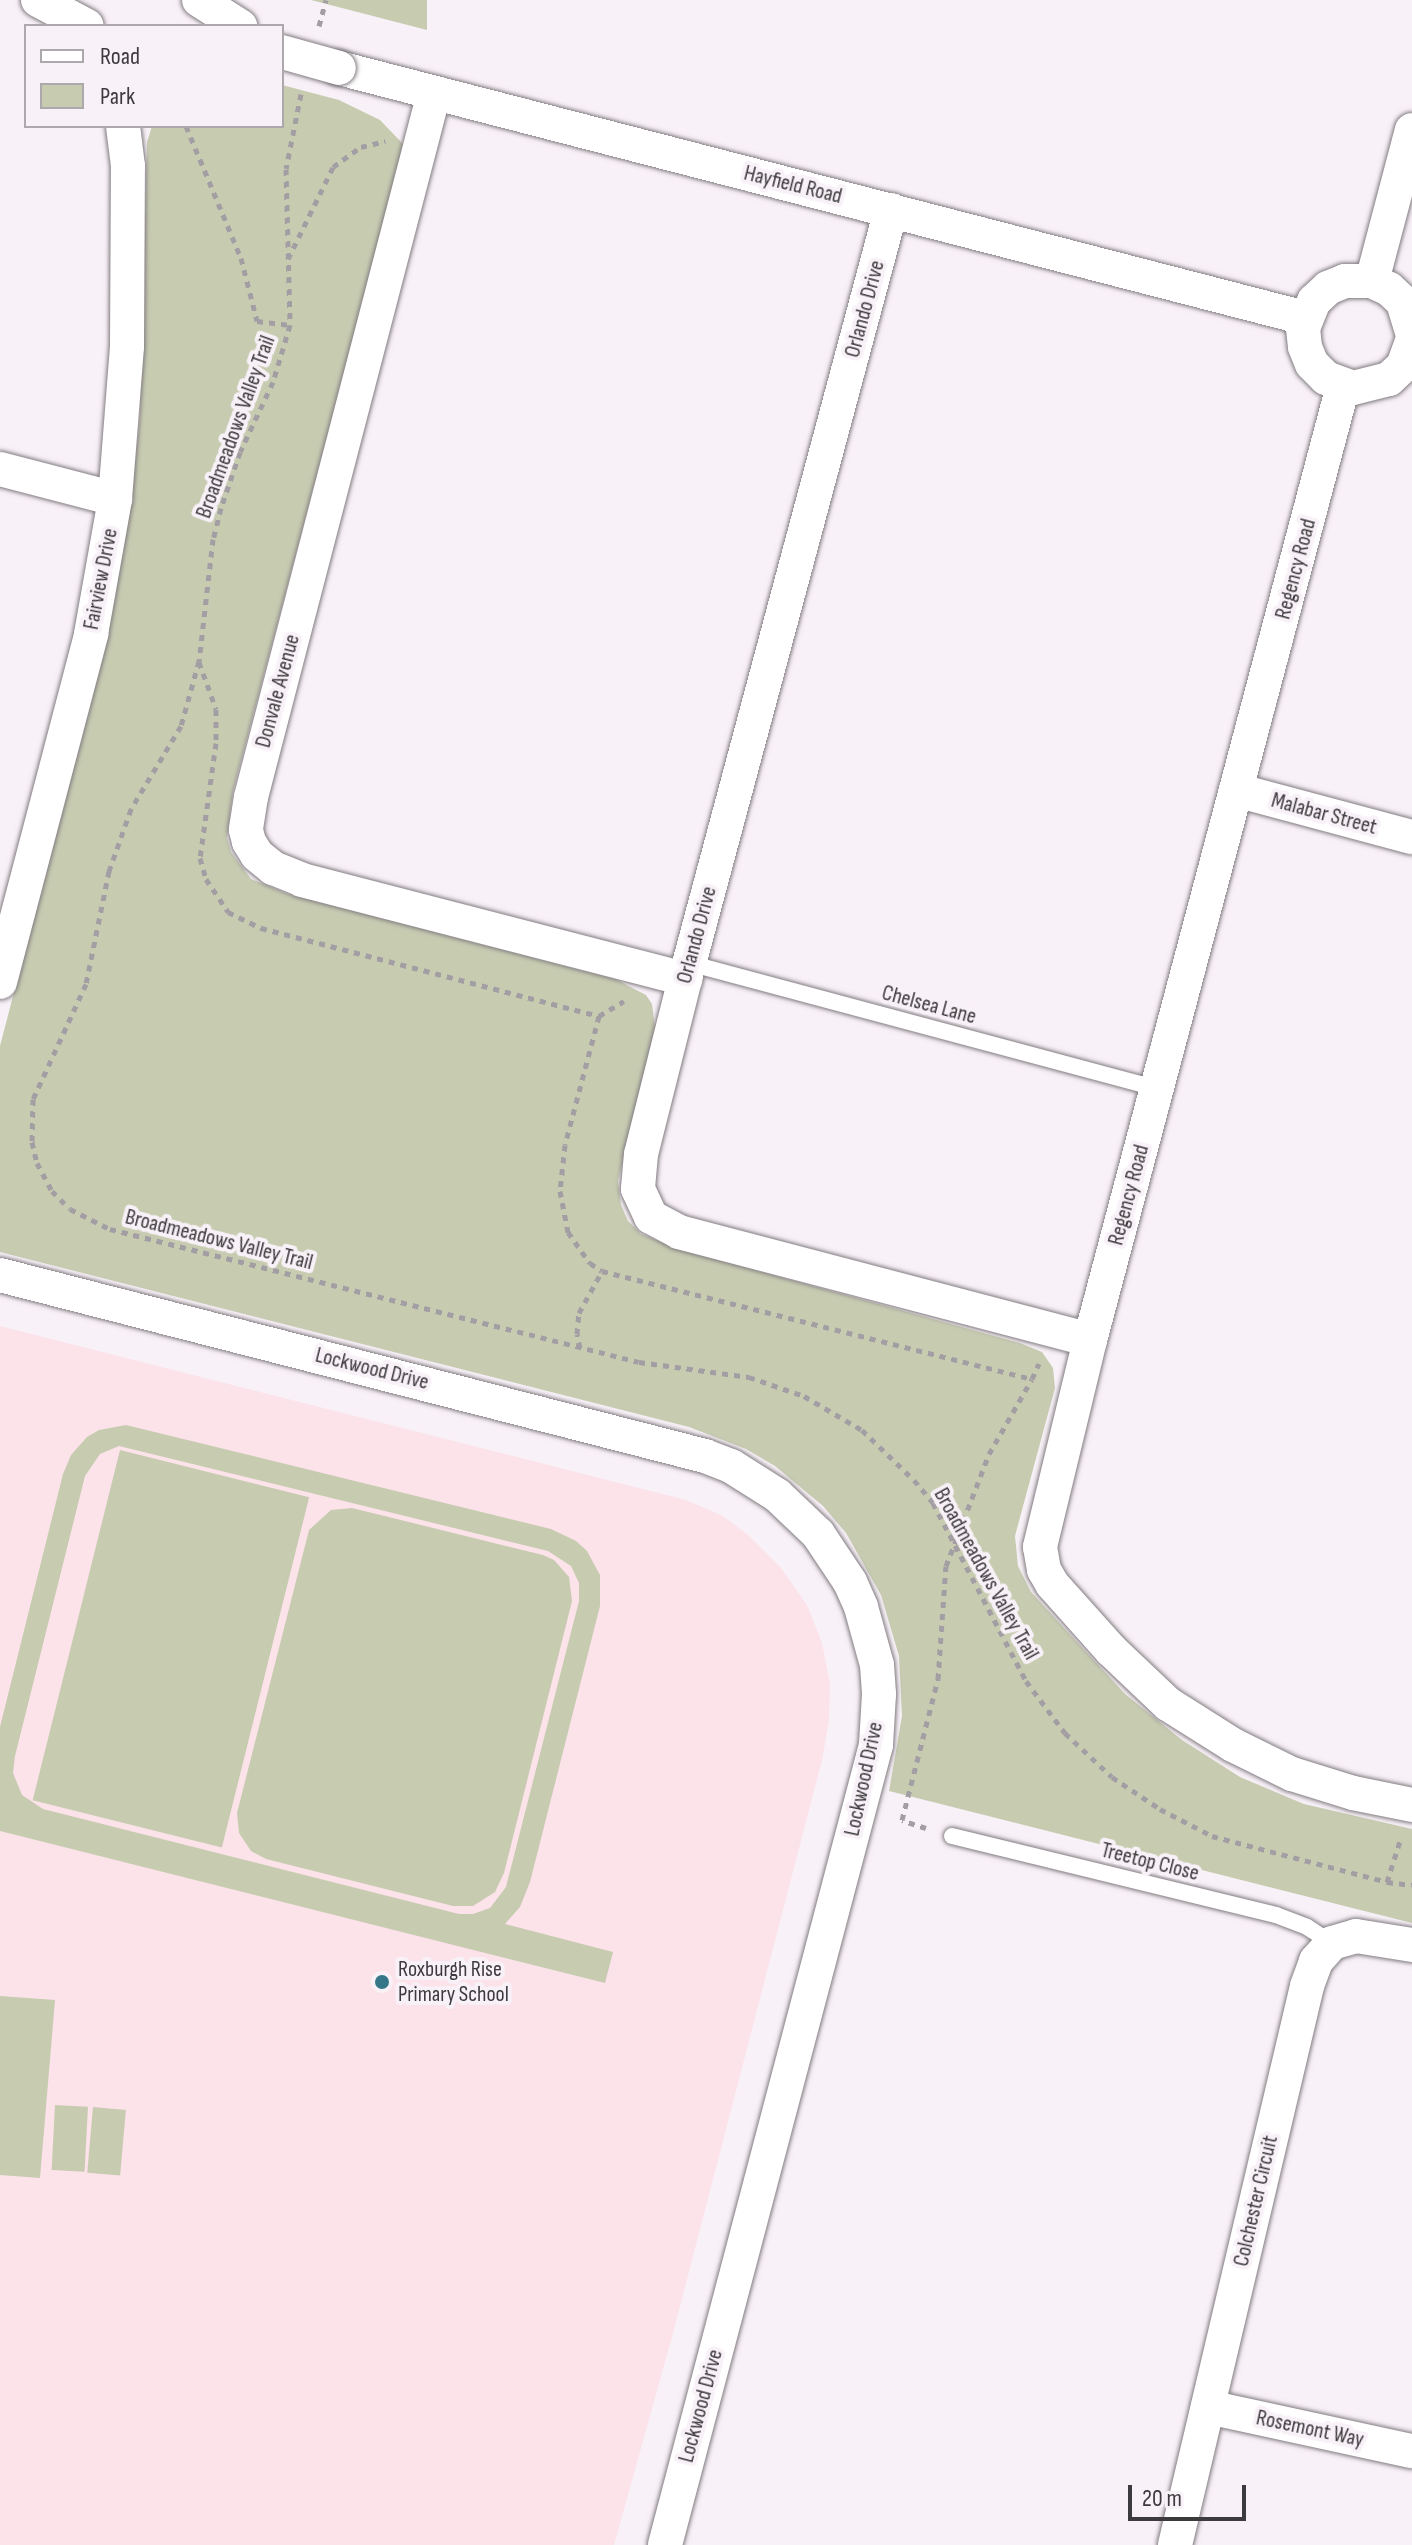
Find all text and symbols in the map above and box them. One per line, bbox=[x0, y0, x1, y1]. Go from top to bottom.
legend bbox=[24, 24, 284, 128]
text: Road bbox=[100, 42, 140, 71]
text: Park bbox=[100, 82, 135, 111]
street label: Hayfield Road bbox=[741, 160, 845, 210]
street label: Orlando Drive bbox=[839, 258, 891, 360]
street label: Broadmeadows Valley Trail bbox=[191, 332, 281, 522]
street label: Regency Road bbox=[1270, 516, 1322, 622]
street label: Fairview Drive bbox=[78, 526, 124, 632]
street label: Donvale Avenue bbox=[250, 631, 306, 751]
street label: Malabar Street bbox=[1268, 787, 1380, 841]
street label: Orlando Drive bbox=[671, 884, 723, 986]
street label: Chelsea Lane bbox=[879, 980, 979, 1030]
street label: Regency Road bbox=[1103, 1142, 1155, 1248]
street label: Broadmeadows Valley Trail bbox=[122, 1204, 316, 1276]
street label: Lockwood Drive bbox=[313, 1342, 431, 1396]
street label: Broadmeadows Valley Trail bbox=[928, 1483, 1044, 1665]
street label: Lockwood Drive bbox=[839, 1720, 889, 1838]
street label: Treetop Close bbox=[1098, 1837, 1202, 1887]
place label: Roxburgh Rise Primary School bbox=[398, 1956, 509, 2008]
marker: Roxburgh Rise Primary School bbox=[373, 1973, 391, 1991]
street label: Colchester Circuit bbox=[1228, 2133, 1284, 2269]
street label: Lockwood Drive bbox=[673, 2347, 729, 2465]
street label: Rosemont Way bbox=[1254, 2405, 1366, 2453]
scale bar bbox=[1132, 2469, 1250, 2519]
text: 20 m bbox=[1142, 2484, 1182, 2513]

